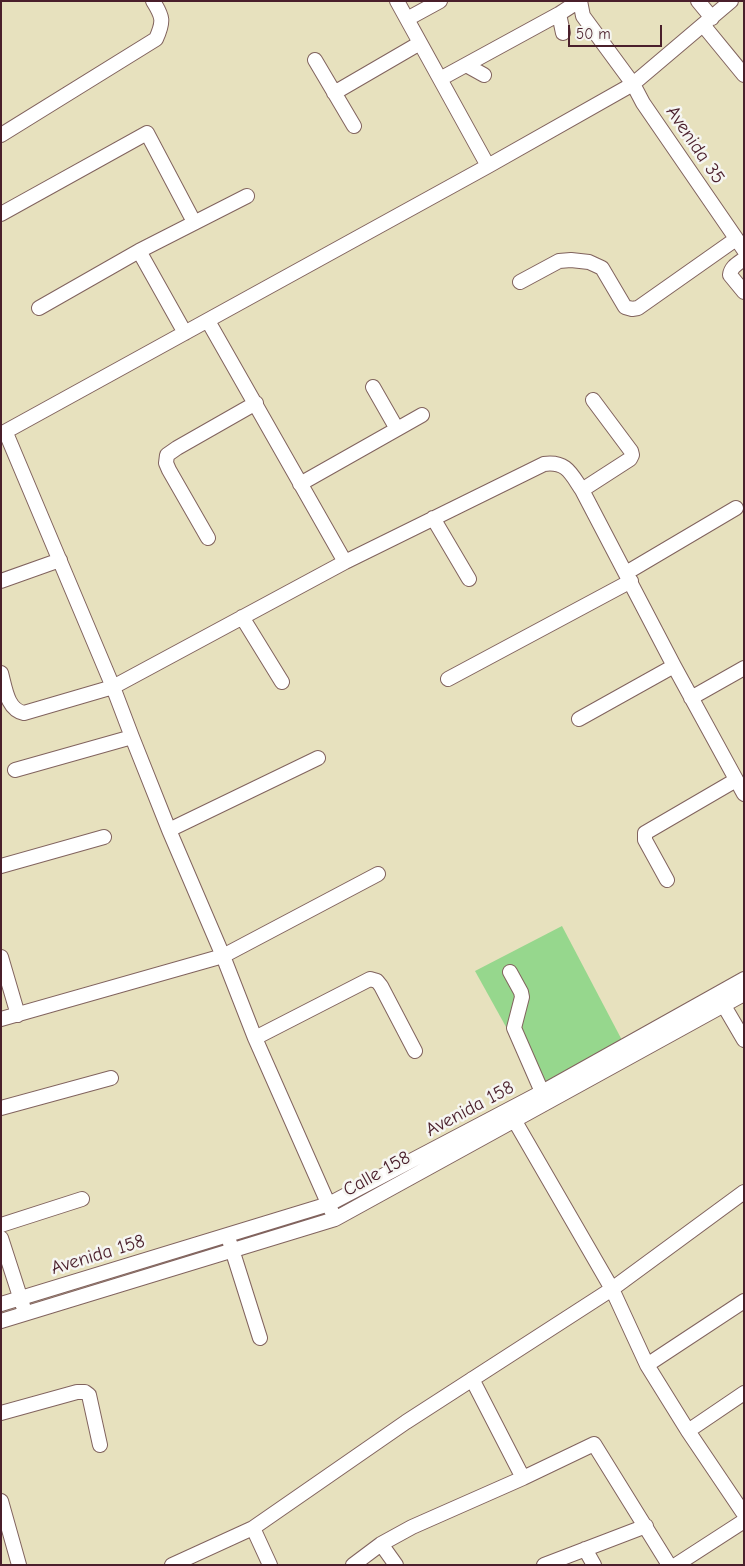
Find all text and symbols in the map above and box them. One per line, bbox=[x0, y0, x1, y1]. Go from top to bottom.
scale bar bbox=[570, 15, 664, 47]
text: 50 m bbox=[576, 25, 611, 43]
street label: Avenida 35 bbox=[661, 102, 729, 188]
street label: Avenida 158 bbox=[422, 1076, 518, 1142]
street label: Calle 158 bbox=[339, 1146, 415, 1202]
street label: Avenida 158 bbox=[48, 1230, 148, 1280]

